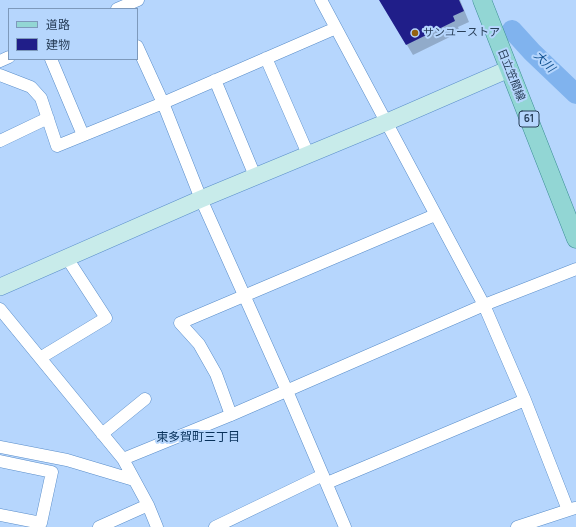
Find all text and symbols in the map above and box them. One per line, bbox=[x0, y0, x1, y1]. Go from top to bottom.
legend bbox=[8, 8, 138, 60]
text: 道路 bbox=[46, 16, 70, 33]
place label: サンユーストア bbox=[423, 26, 500, 40]
marker: サンユーストア bbox=[410, 28, 420, 38]
text: 建物 bbox=[46, 36, 70, 53]
street label: 日立笠間線 bbox=[495, 47, 527, 103]
water label: 大川 bbox=[530, 48, 558, 76]
road number: 61 bbox=[519, 111, 539, 127]
district label: 東多賀町三丁目 bbox=[156, 431, 240, 445]

